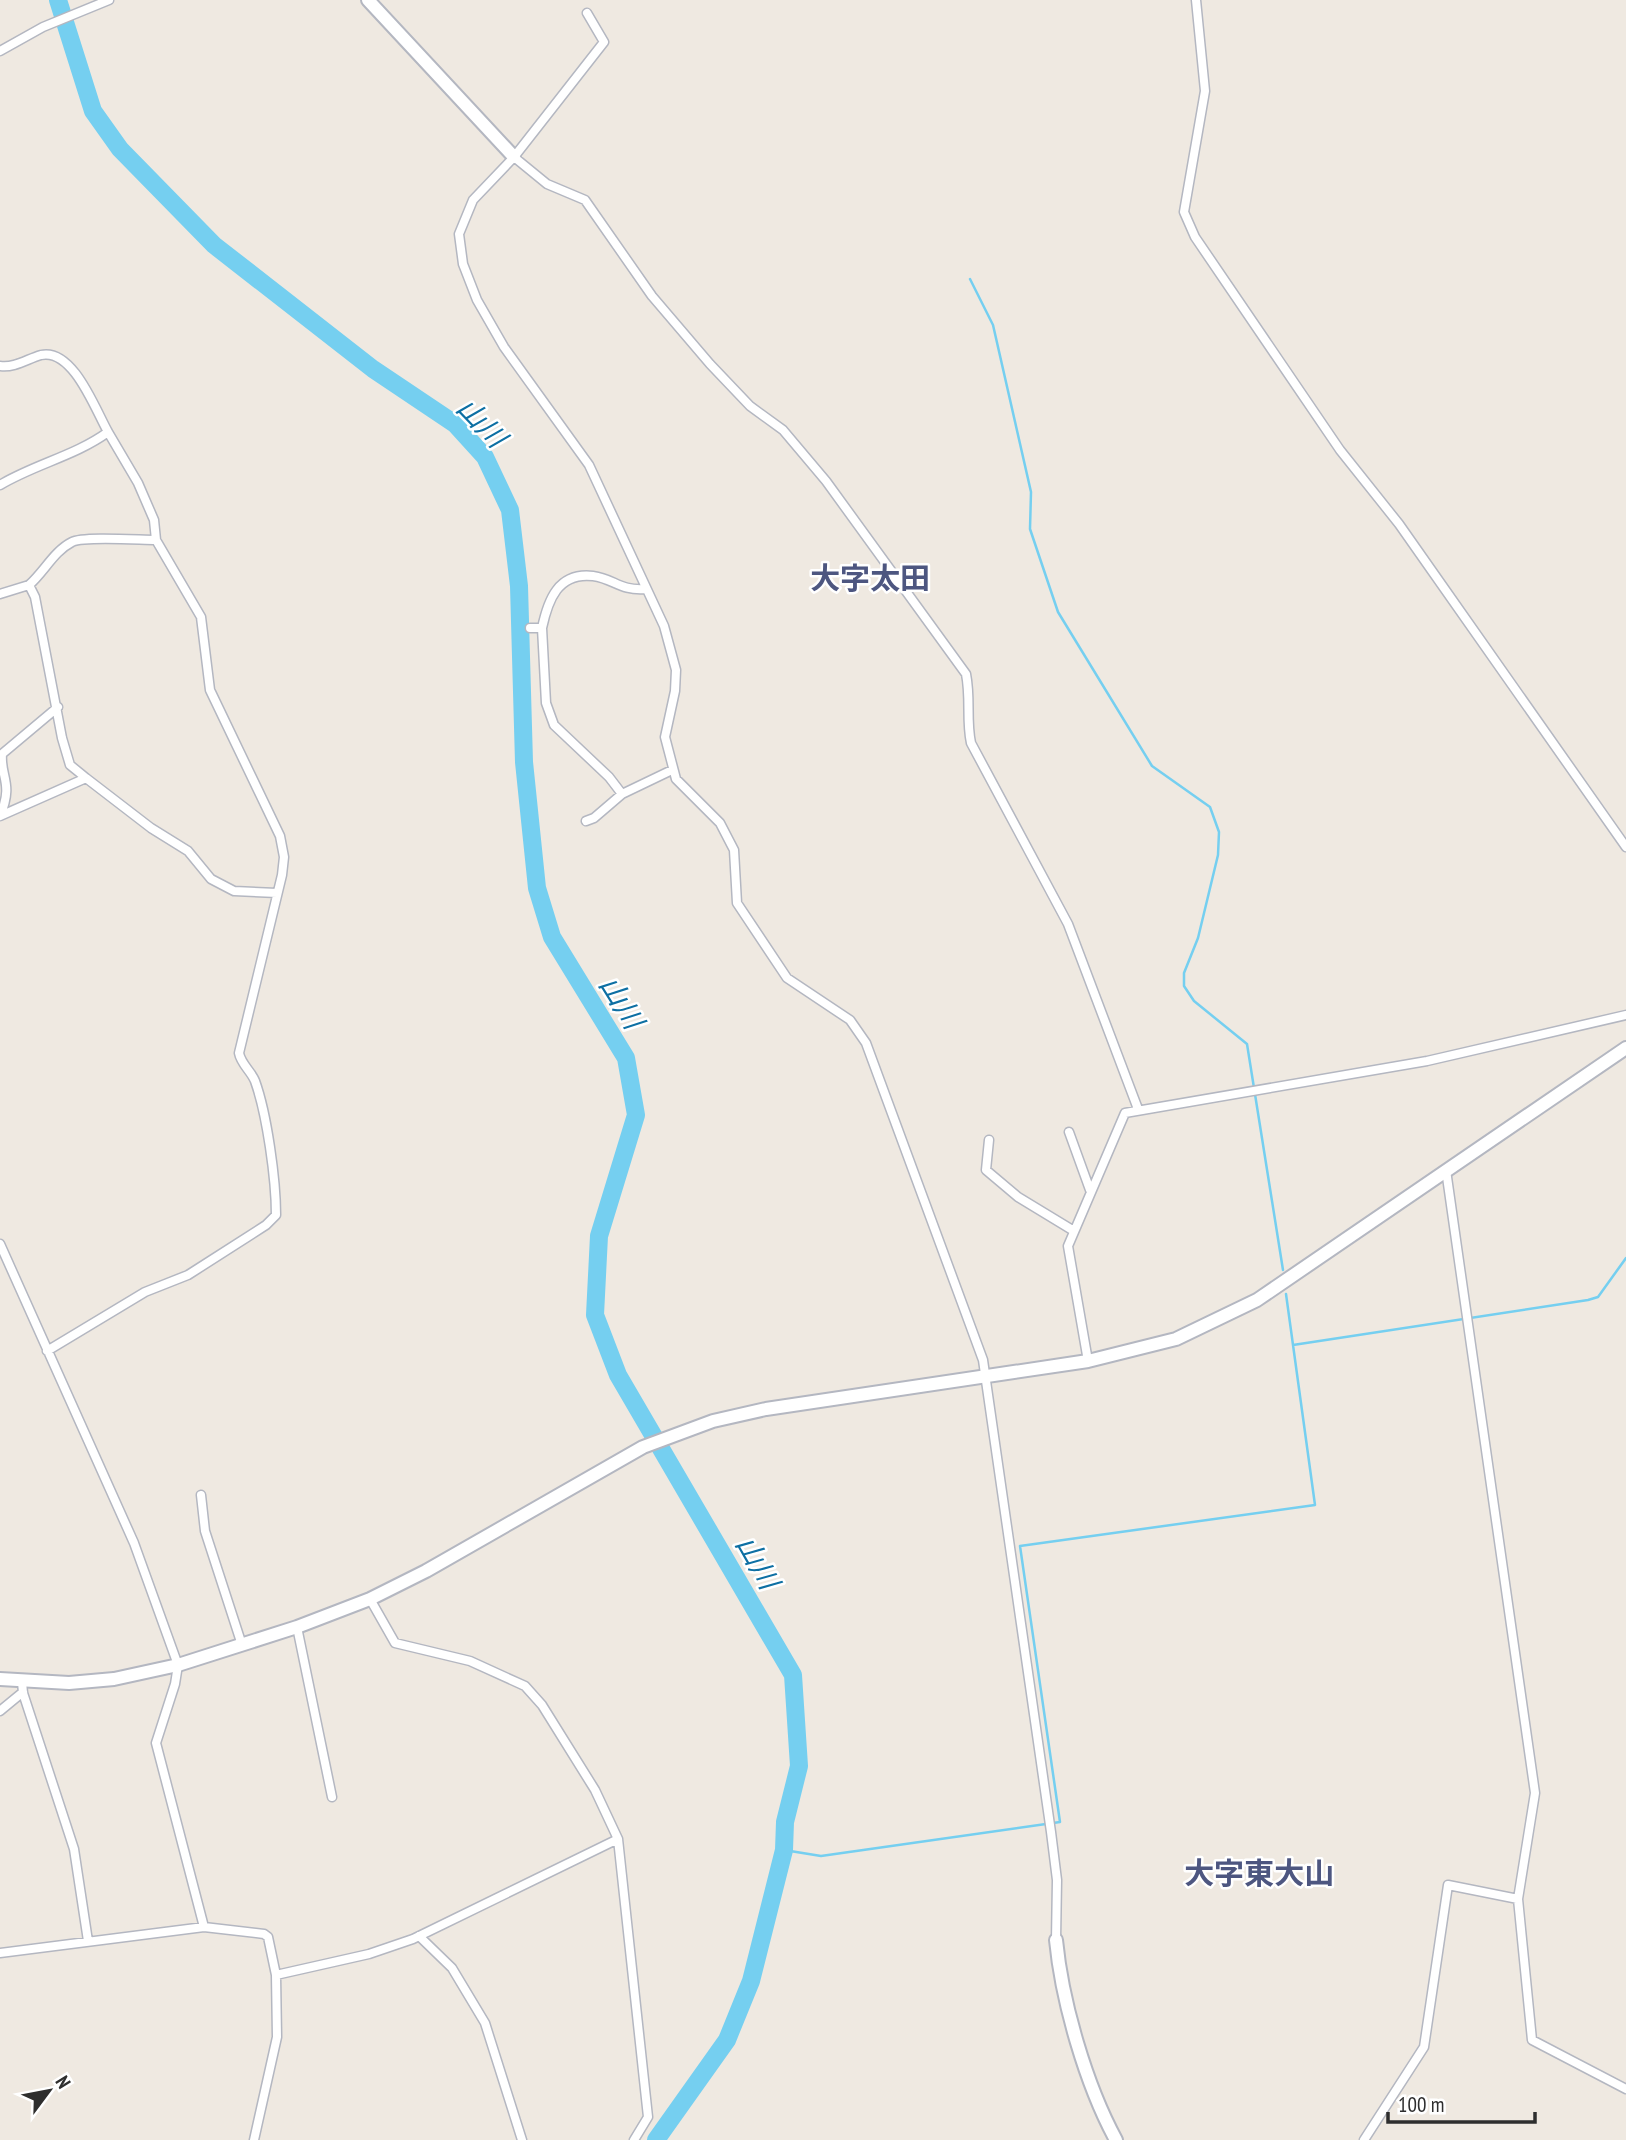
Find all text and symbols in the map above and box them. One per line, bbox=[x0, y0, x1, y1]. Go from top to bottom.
water label: 山川 bbox=[449, 389, 517, 457]
district label: 大字太田 bbox=[810, 558, 930, 597]
water label: 山川 bbox=[591, 968, 654, 1038]
water label: 山川 bbox=[728, 1528, 790, 1598]
district label: 大字東大山 bbox=[1184, 1853, 1334, 1892]
north arrow bbox=[14, 2056, 84, 2126]
text: N bbox=[51, 2071, 76, 2093]
scale bar bbox=[1388, 2080, 1535, 2124]
text: 100 m bbox=[1398, 2091, 1444, 2118]

